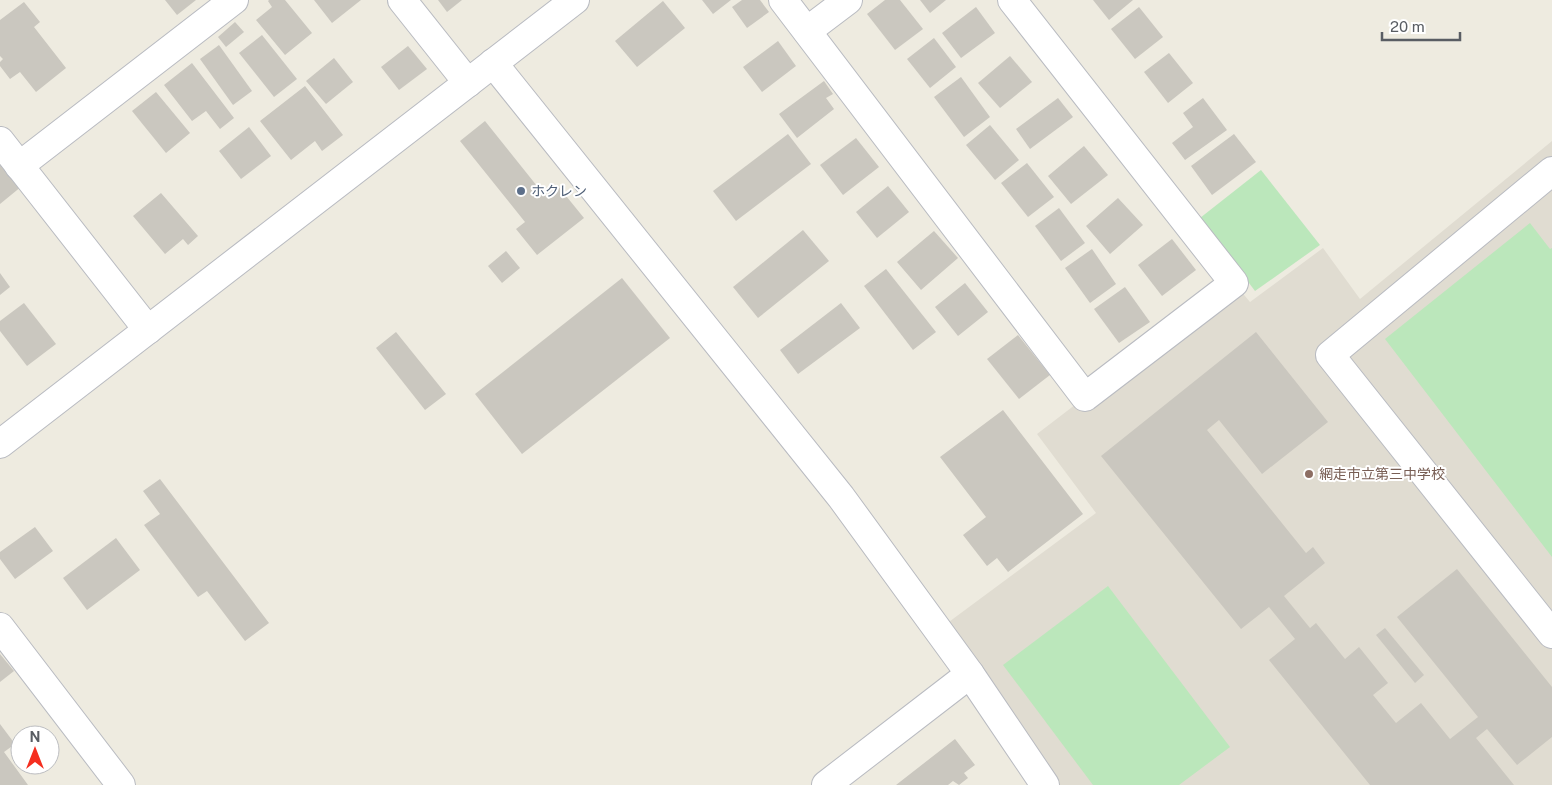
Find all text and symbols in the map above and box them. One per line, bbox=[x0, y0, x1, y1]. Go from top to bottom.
scale bar bbox=[1382, 10, 1460, 42]
text: 20 m bbox=[1390, 18, 1425, 35]
place label: ホクレン bbox=[531, 183, 587, 199]
marker: ホクレン bbox=[515, 185, 527, 197]
place label: 網走市立第三中学校 bbox=[1319, 466, 1445, 482]
marker: 網走市立第三中学校 bbox=[1303, 468, 1315, 480]
north arrow bbox=[10, 725, 60, 775]
text: N bbox=[30, 729, 40, 745]

